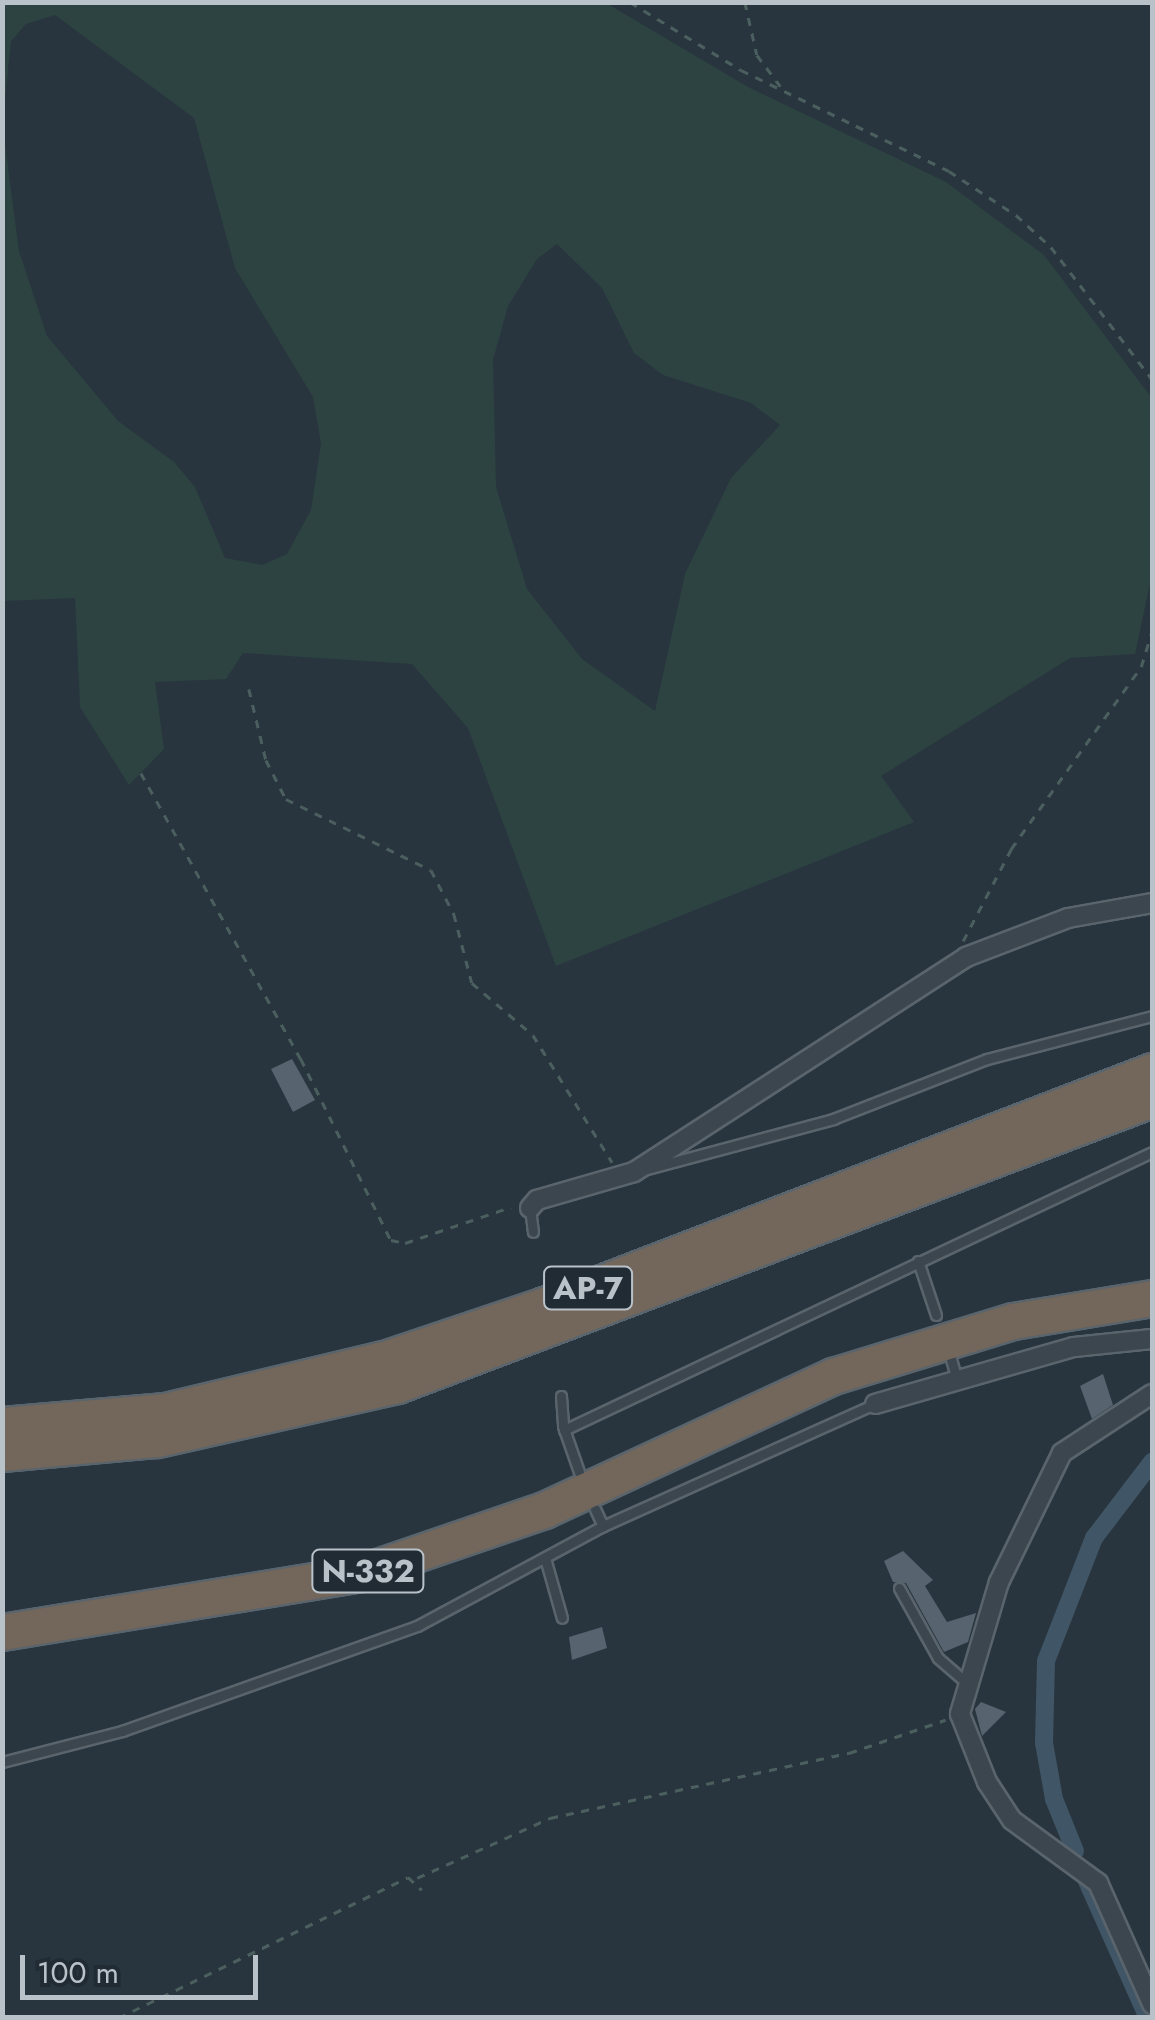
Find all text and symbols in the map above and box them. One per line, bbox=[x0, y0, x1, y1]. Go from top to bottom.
road number: AP-7 bbox=[543, 1261, 633, 1315]
road number: N-332 bbox=[310, 1544, 426, 1598]
scale bar bbox=[25, 1935, 262, 1997]
text: 100 m bbox=[37, 1951, 119, 1994]

